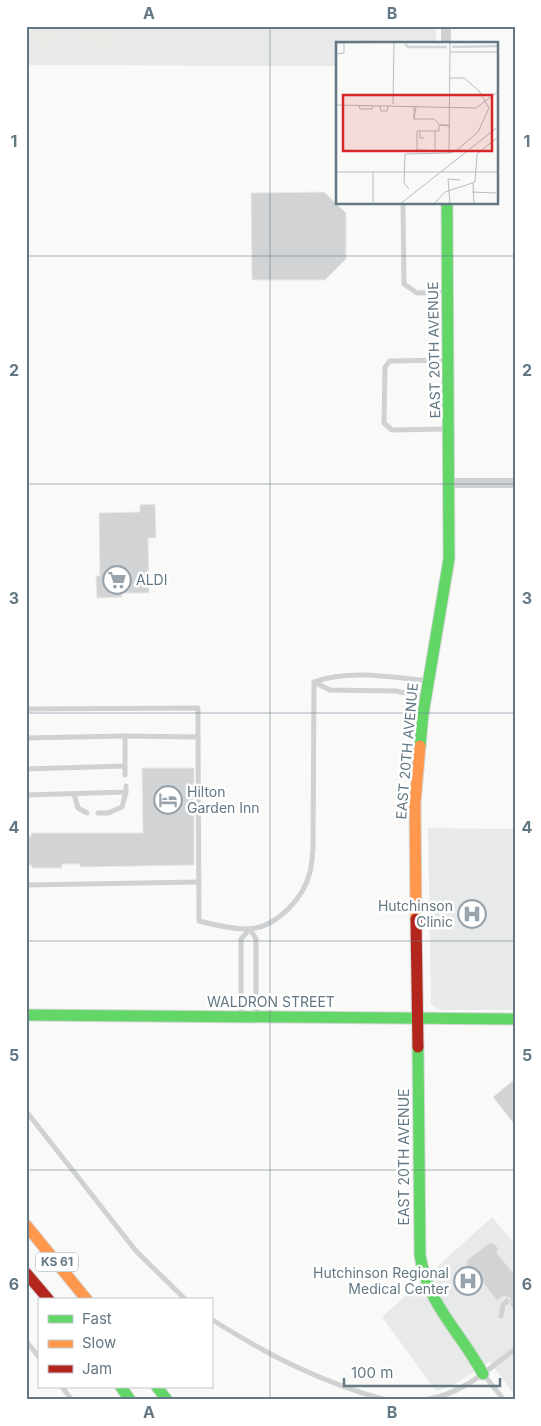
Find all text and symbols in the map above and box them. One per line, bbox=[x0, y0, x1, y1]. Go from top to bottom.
text: A bbox=[143, 3, 155, 23]
text: B bbox=[387, 3, 397, 23]
inset map bbox=[336, 42, 498, 205]
text: 1 bbox=[11, 131, 17, 151]
text: 1 bbox=[524, 131, 530, 151]
street label: EAST 20TH AVENUE bbox=[424, 281, 443, 419]
text: 2 bbox=[9, 360, 19, 380]
text: 2 bbox=[522, 360, 532, 380]
supermarket icon: ALDI bbox=[102, 565, 132, 595]
place label: ALDI bbox=[136, 571, 167, 588]
text: 3 bbox=[9, 588, 19, 608]
text: 3 bbox=[522, 588, 532, 608]
street label: EAST 20TH AVENUE bbox=[392, 682, 421, 820]
place label: Hilton Garden Inn bbox=[187, 783, 260, 816]
hotel icon: Hilton Garden Inn bbox=[153, 785, 183, 815]
text: 4 bbox=[9, 817, 20, 837]
text: 4 bbox=[522, 817, 533, 837]
place label: Hutchinson Clinic bbox=[378, 897, 453, 930]
hospital icon: Hutchinson Clinic bbox=[457, 899, 487, 929]
street label: WALDRON STREET bbox=[207, 993, 335, 1010]
text: 5 bbox=[9, 1045, 19, 1065]
text: 5 bbox=[522, 1045, 532, 1065]
street label: EAST 20TH AVENUE bbox=[395, 1089, 412, 1225]
road number: KS 61 bbox=[36, 1252, 78, 1272]
place label: Hutchinson Regional Medical Center bbox=[313, 1264, 449, 1297]
hospital icon: Hutchinson Regional Medical Center bbox=[453, 1266, 483, 1296]
text: 6 bbox=[9, 1274, 19, 1294]
text: 6 bbox=[522, 1274, 532, 1294]
legend bbox=[38, 1298, 212, 1388]
text: Fast bbox=[82, 1309, 112, 1328]
text: Slow bbox=[82, 1333, 116, 1352]
scale bar bbox=[344, 1356, 500, 1388]
text: Jam bbox=[82, 1359, 112, 1378]
text: 100 m bbox=[351, 1363, 393, 1382]
text: A bbox=[143, 1402, 155, 1422]
text: B bbox=[387, 1402, 397, 1422]

